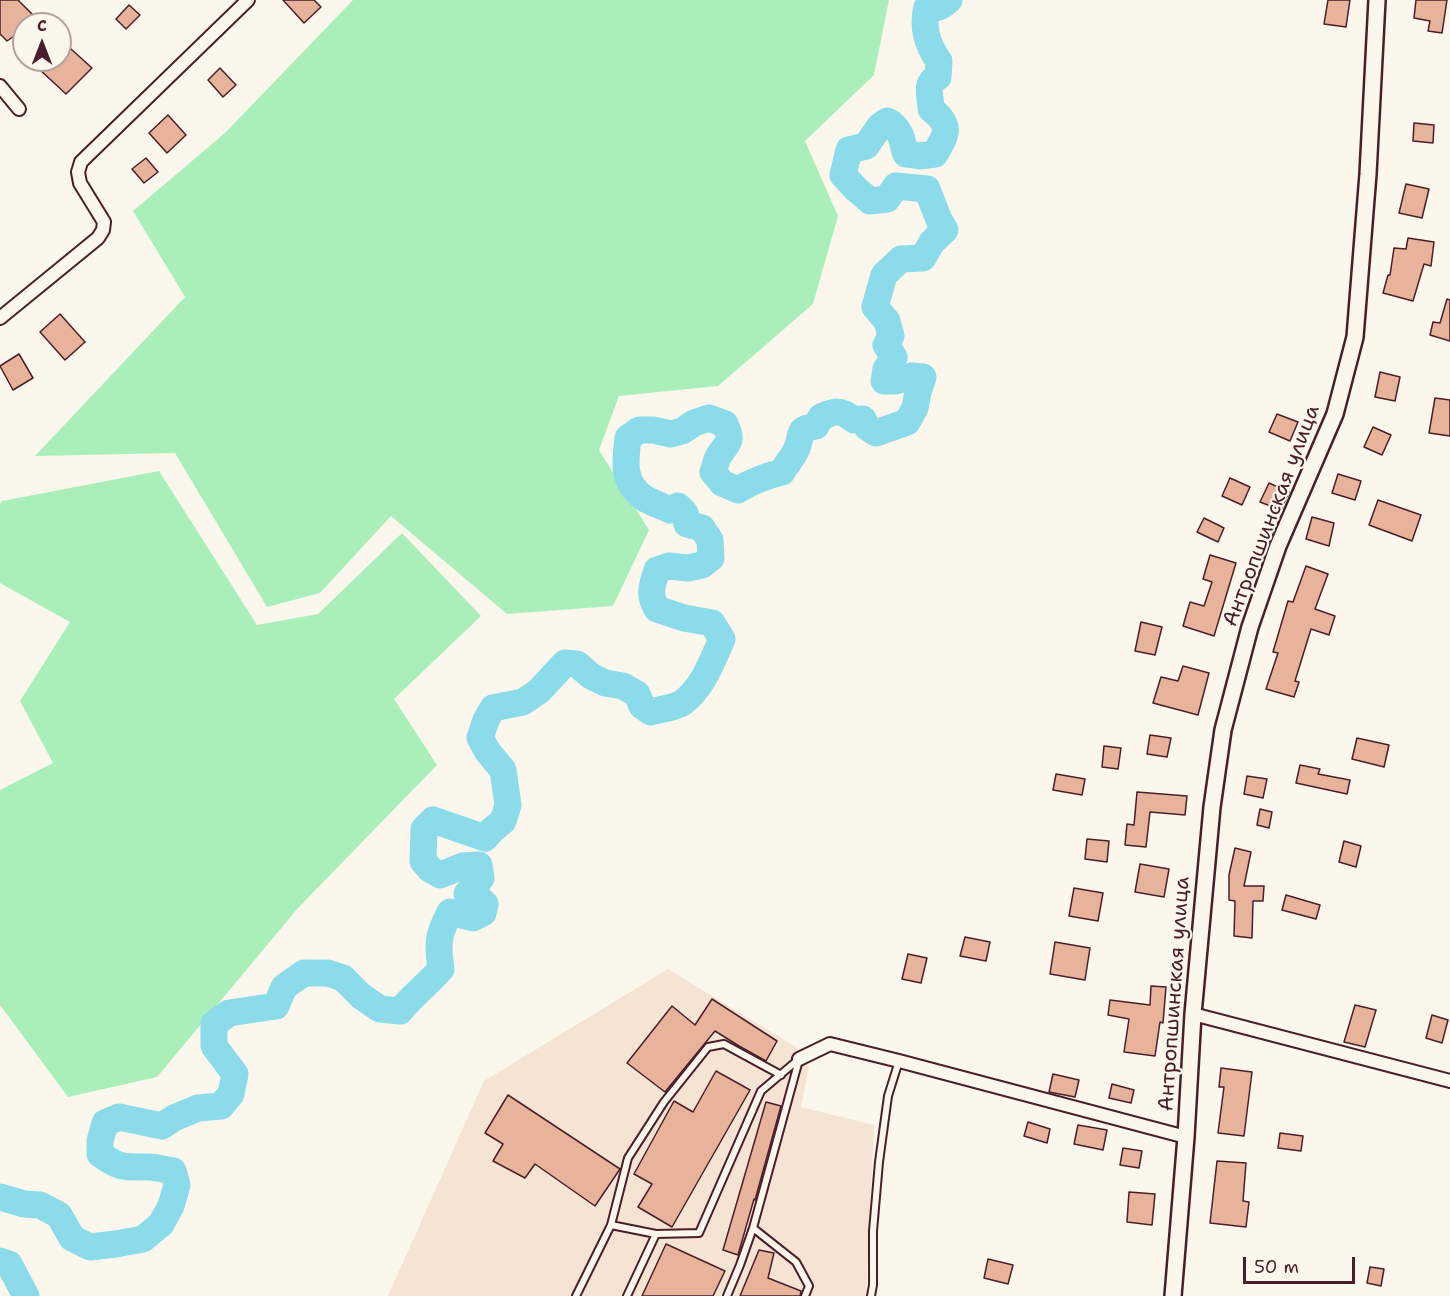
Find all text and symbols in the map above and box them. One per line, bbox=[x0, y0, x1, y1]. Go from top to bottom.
north arrow bbox=[12, 12, 72, 72]
text: С bbox=[37, 15, 47, 36]
street label: Антропшинская улица bbox=[1218, 402, 1326, 630]
street label: Антропшинская улица bbox=[1154, 876, 1196, 1112]
scale bar bbox=[1246, 1245, 1358, 1283]
text: 50 m bbox=[1254, 1255, 1299, 1279]

